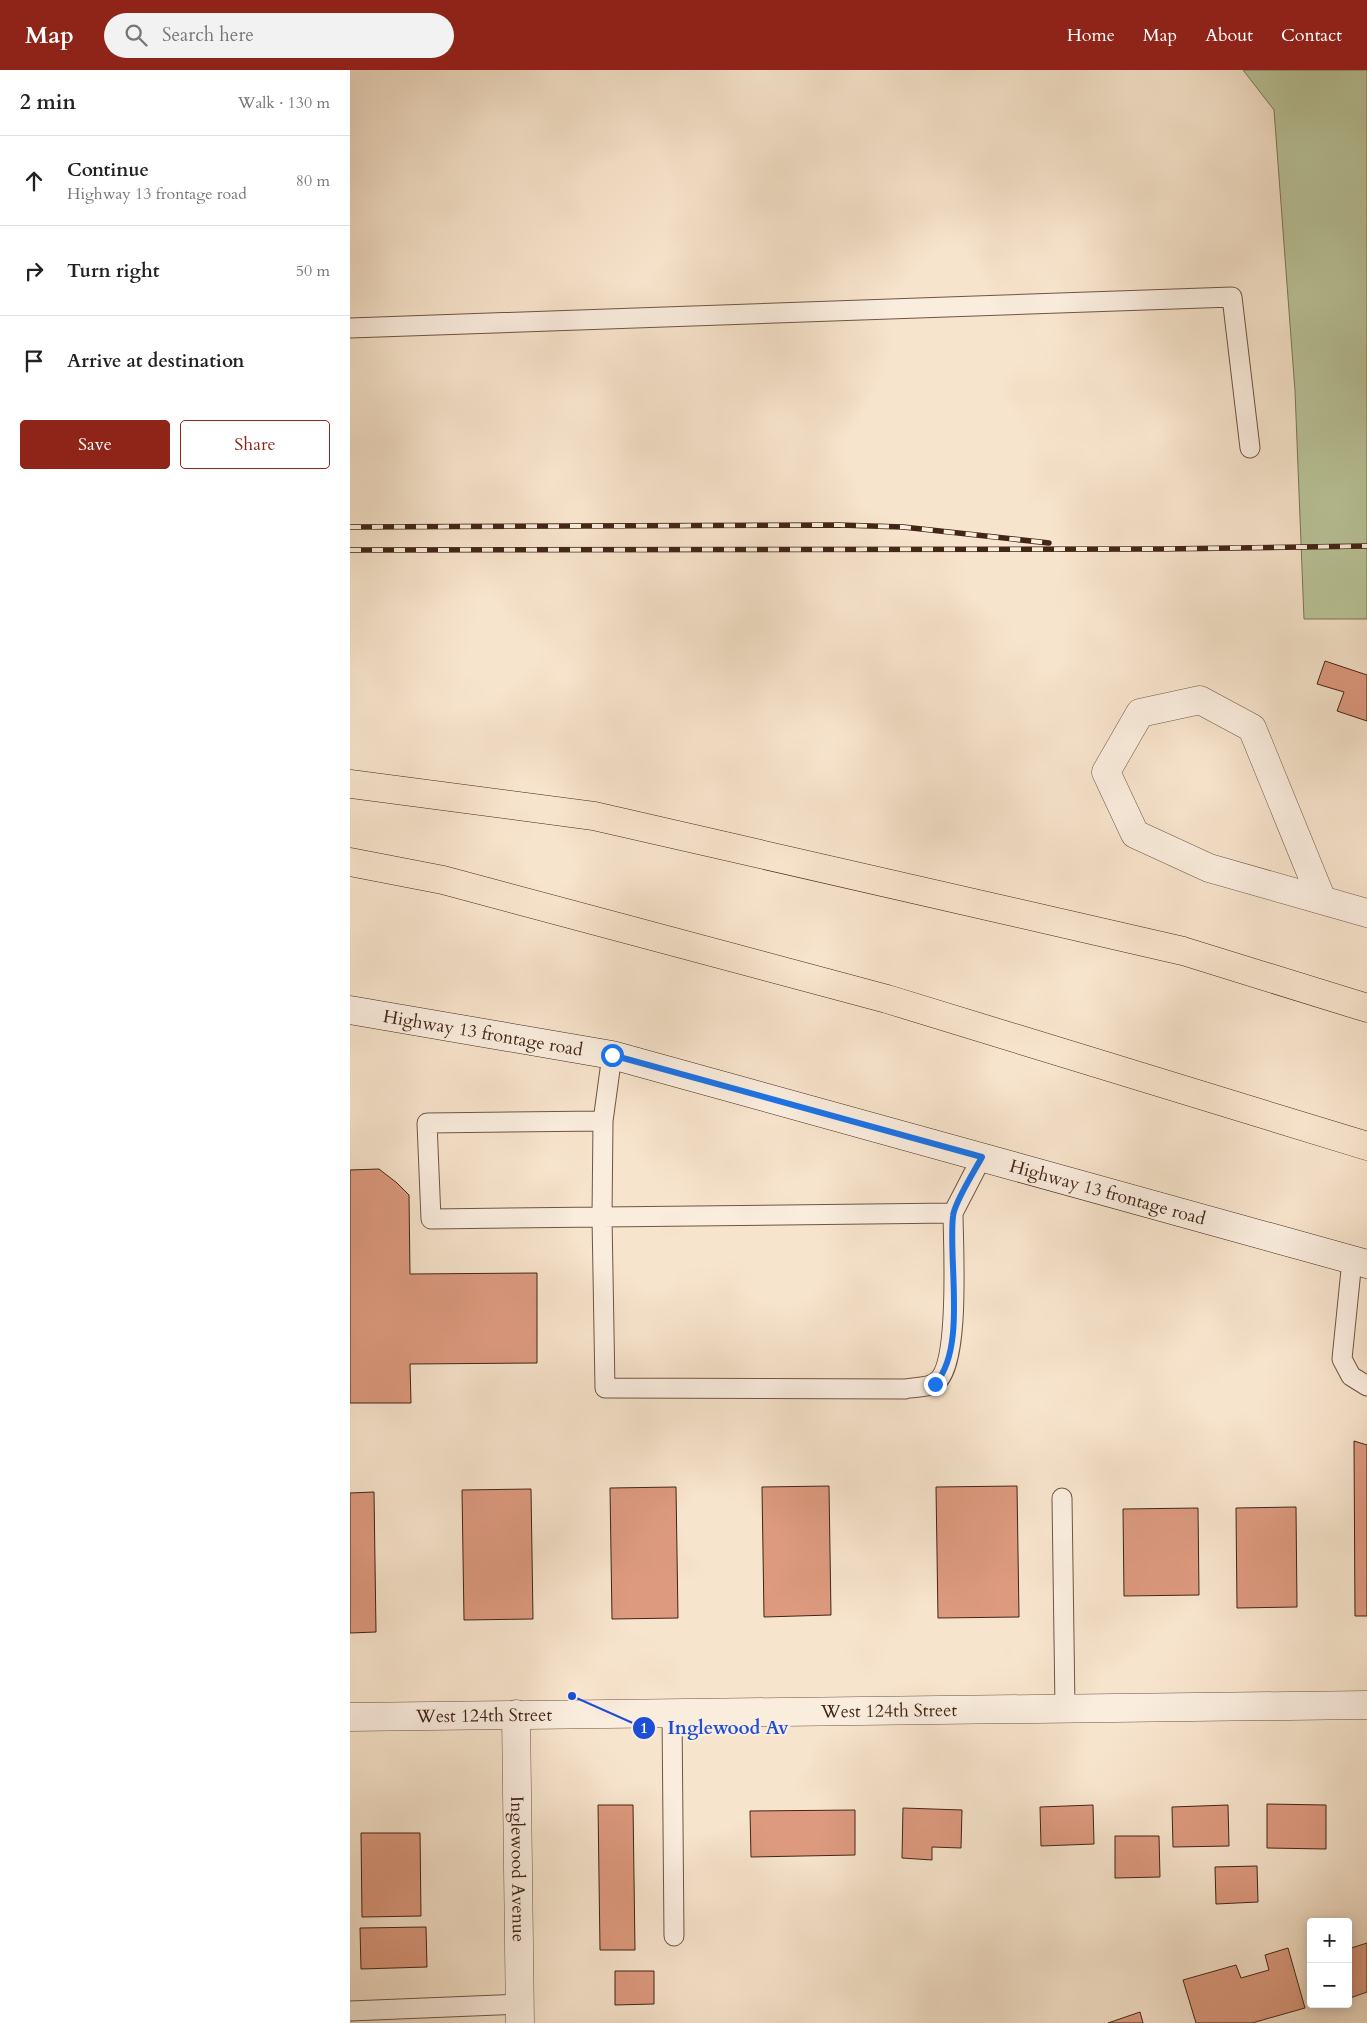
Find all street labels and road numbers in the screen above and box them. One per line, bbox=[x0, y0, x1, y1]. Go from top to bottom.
street label: Highway 13 frontage road bbox=[381, 1004, 585, 1063]
street label: Highway 13 frontage road bbox=[1007, 1154, 1209, 1232]
street label: West 124th Street bbox=[820, 1698, 957, 1724]
street label: West 124th Street bbox=[415, 1703, 553, 1729]
street label: Inglewood Avenue bbox=[504, 1796, 531, 1942]

